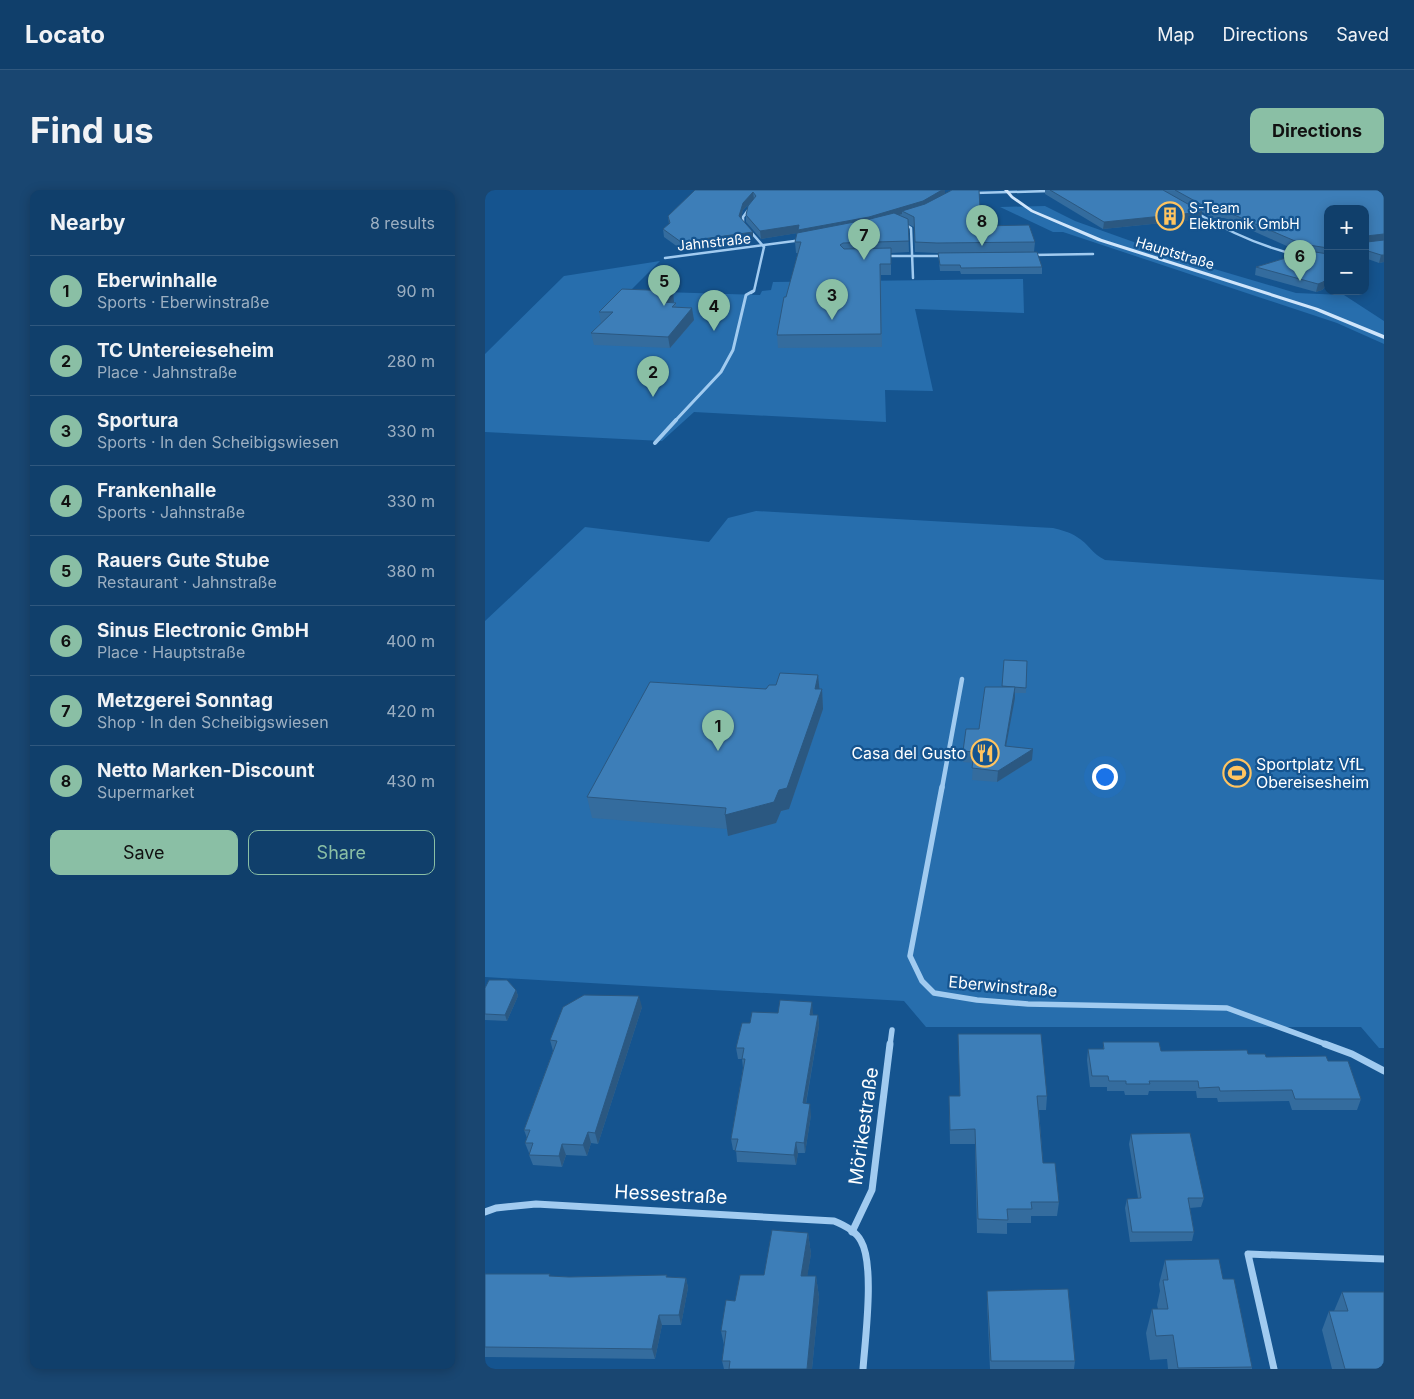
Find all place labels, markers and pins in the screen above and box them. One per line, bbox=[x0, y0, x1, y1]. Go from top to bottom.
place label: S-Team Elektronik GmbH bbox=[1189, 199, 1300, 232]
building icon: S-Team Elektronik GmbH bbox=[1155, 201, 1185, 231]
pin: 8 bbox=[966, 205, 998, 246]
pin: 7 bbox=[848, 219, 880, 260]
pin: 6 bbox=[1284, 240, 1316, 281]
pin: 5 bbox=[648, 265, 680, 306]
pin: 3 bbox=[816, 279, 848, 320]
pin: 4 bbox=[698, 290, 730, 331]
pin: 2 bbox=[637, 356, 669, 397]
pin: 1 bbox=[702, 710, 734, 751]
restaurant icon: Casa del Gusto bbox=[970, 738, 1000, 768]
place label: Casa del Gusto bbox=[851, 743, 966, 763]
place label: Sportplatz VfL Obereisesheim bbox=[1256, 754, 1369, 792]
sports icon: Sportplatz VfL Obereisesheim bbox=[1222, 758, 1252, 788]

